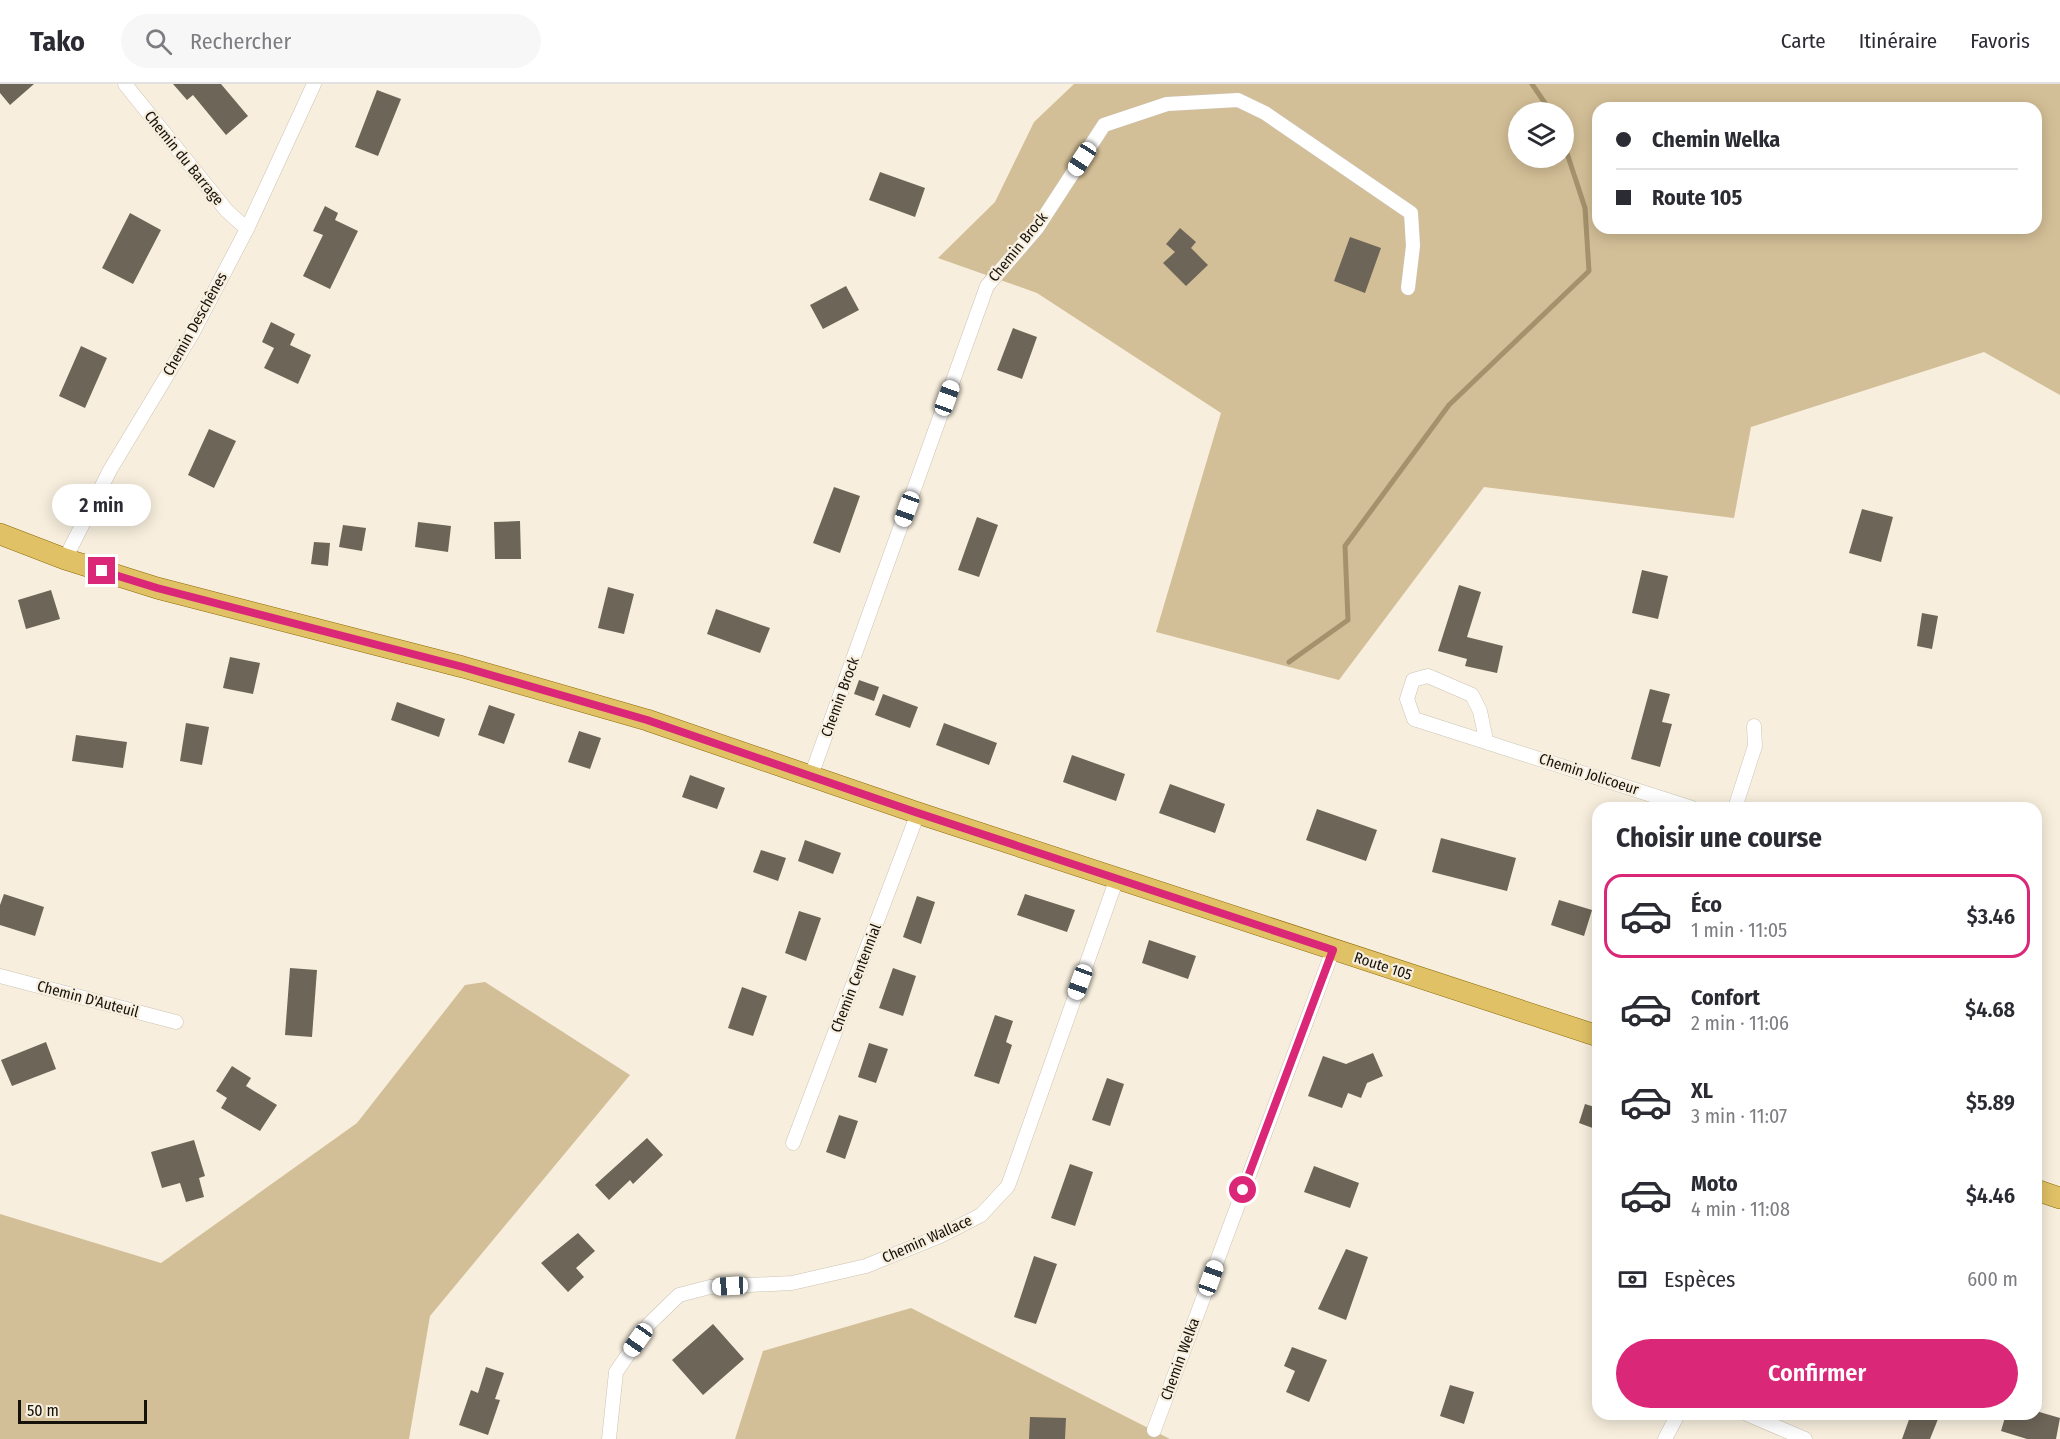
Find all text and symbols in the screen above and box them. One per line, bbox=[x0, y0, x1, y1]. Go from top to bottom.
search box bbox=[121, 14, 541, 68]
text: Tako bbox=[30, 25, 85, 58]
icon: search bbox=[142, 25, 175, 58]
text: Rechercher bbox=[190, 28, 291, 55]
text: Carte bbox=[1781, 28, 1826, 54]
text: Itinéraire bbox=[1859, 28, 1937, 54]
text: Favoris bbox=[1970, 28, 2030, 54]
map controls bbox=[1508, 102, 1574, 168]
button: layers bbox=[1508, 102, 1574, 168]
street label: Chemin du Barrage bbox=[141, 107, 227, 209]
text: Chemin Welka bbox=[1652, 126, 1780, 153]
car bbox=[1065, 139, 1099, 179]
text: Route 105 bbox=[1652, 184, 1742, 211]
street label: Chemin Brock bbox=[985, 209, 1051, 285]
street label: Chemin Deschênes bbox=[159, 269, 231, 379]
car bbox=[932, 378, 962, 418]
callout: 2 min bbox=[52, 484, 152, 526]
car bbox=[892, 489, 922, 529]
text: 2 min bbox=[79, 493, 124, 517]
route end bbox=[88, 557, 115, 584]
street label: Chemin Brock bbox=[817, 655, 863, 739]
street label: Chemin Jolicoeur bbox=[1537, 749, 1642, 799]
text: Choisir une course bbox=[1616, 822, 1822, 854]
icon: car bbox=[1619, 889, 1673, 943]
text: Éco bbox=[1691, 891, 1722, 918]
text: $3.46 bbox=[1967, 903, 2015, 930]
text: 1 min · 11:05 bbox=[1691, 918, 1787, 942]
street label: Chemin Centennial bbox=[827, 921, 885, 1035]
street label: Route 105 bbox=[1352, 948, 1414, 984]
car bbox=[1065, 962, 1095, 1002]
street label: Chemin D'Auteuil bbox=[35, 977, 141, 1021]
icon: car bbox=[1619, 982, 1673, 1036]
text: Confort bbox=[1691, 984, 1760, 1011]
text: $4.68 bbox=[1965, 996, 2015, 1023]
text: 2 min · 11:06 bbox=[1691, 1011, 1789, 1035]
icon: car bbox=[1619, 1075, 1673, 1129]
text: XL bbox=[1691, 1077, 1713, 1104]
text: $5.89 bbox=[1966, 1089, 2015, 1116]
text: 3 min · 11:07 bbox=[1691, 1104, 1787, 1128]
icon: car bbox=[1619, 1168, 1673, 1222]
text: Moto bbox=[1691, 1170, 1738, 1197]
route start bbox=[1229, 1176, 1256, 1203]
text: $4.46 bbox=[1966, 1182, 2015, 1209]
text: 4 min · 11:08 bbox=[1691, 1197, 1790, 1221]
street label: Chemin Wallace bbox=[879, 1211, 975, 1267]
car bbox=[1196, 1258, 1226, 1298]
icon: cash bbox=[1616, 1263, 1649, 1296]
text: Espèces bbox=[1664, 1266, 1735, 1293]
text: 600 m bbox=[1967, 1267, 2018, 1291]
car bbox=[712, 1276, 748, 1296]
street label: Chemin Welka bbox=[1157, 1315, 1203, 1403]
car bbox=[620, 1320, 656, 1360]
button: Confirmer bbox=[1616, 1339, 2018, 1408]
scale bar bbox=[18, 1397, 147, 1424]
text: 50 m bbox=[27, 1401, 59, 1420]

